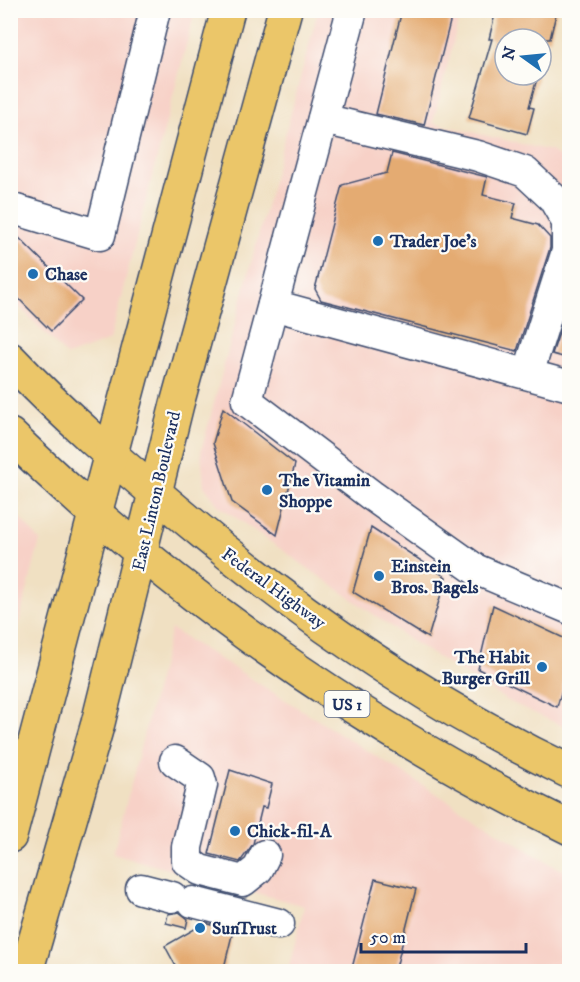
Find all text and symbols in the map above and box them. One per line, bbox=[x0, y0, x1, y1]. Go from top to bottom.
north arrow bbox=[493, 27, 553, 87]
text: N bbox=[498, 44, 521, 62]
place label: Trader Joe's bbox=[389, 231, 477, 253]
marker: Trader Joe's bbox=[371, 234, 385, 248]
place label: Chase bbox=[45, 264, 88, 286]
marker: Chase bbox=[26, 267, 40, 281]
street label: East Linton Boulevard bbox=[128, 409, 186, 573]
place label: The Vitamin Shoppe bbox=[278, 470, 371, 513]
marker: The Vitamin Shoppe bbox=[260, 483, 274, 497]
street label: Federal Highway bbox=[217, 544, 330, 634]
place label: Einstein Bros. Bagels bbox=[391, 556, 479, 599]
marker: Einstein Bros. Bagels bbox=[372, 569, 386, 583]
place label: The Habit Burger Grill bbox=[442, 647, 531, 690]
marker: The Habit Burger Grill bbox=[535, 660, 549, 674]
road number: US 1 bbox=[324, 691, 370, 717]
place label: Chick-fil-A bbox=[247, 821, 332, 843]
marker: Chick-fil-A bbox=[228, 824, 242, 838]
scale bar bbox=[361, 916, 526, 954]
place label: SunTrust bbox=[212, 918, 277, 940]
marker: SunTrust bbox=[193, 921, 207, 935]
text: 50 m bbox=[370, 927, 406, 949]

